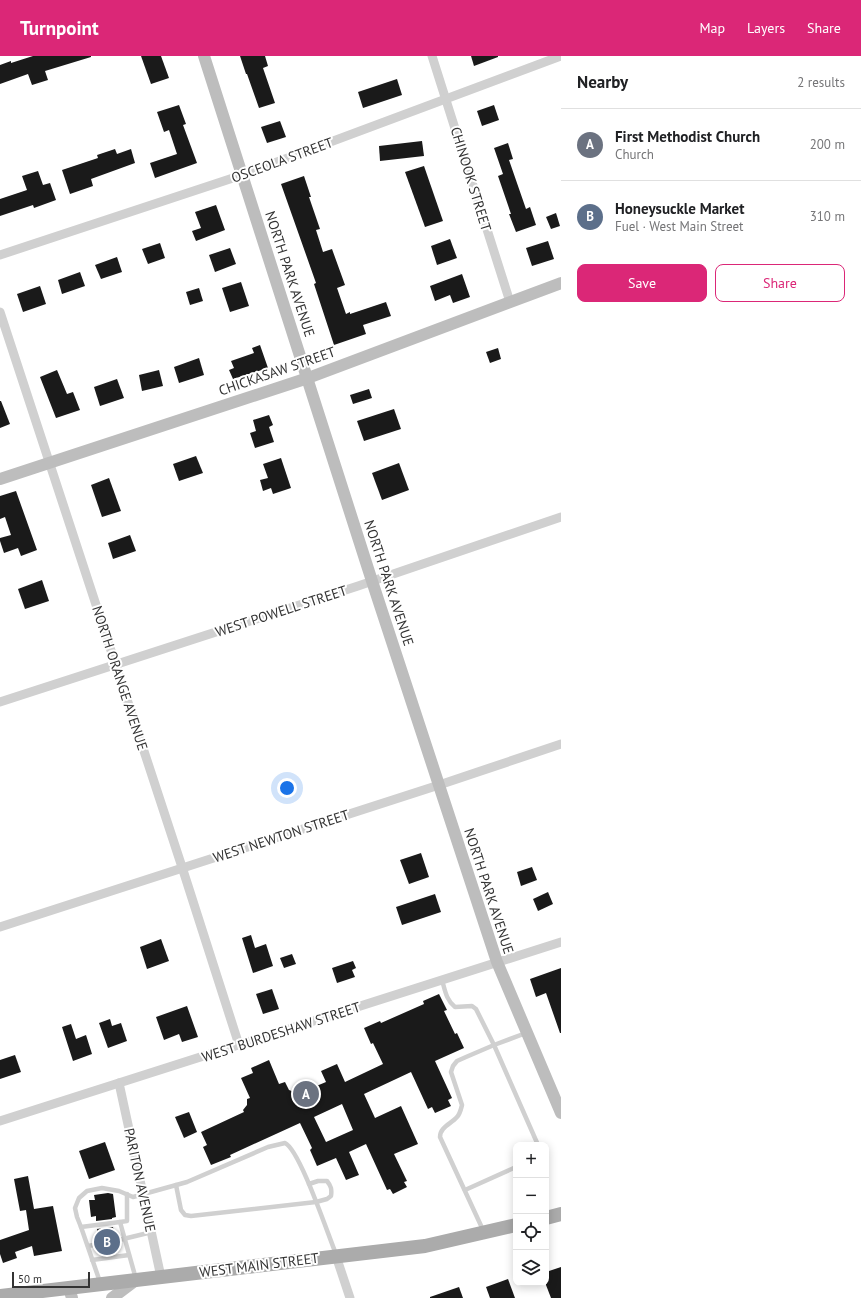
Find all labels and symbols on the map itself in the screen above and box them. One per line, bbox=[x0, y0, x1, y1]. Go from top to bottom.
street label: CHINOOK STREET bbox=[447, 125, 495, 234]
street label: OSCEOLA STREET bbox=[229, 133, 336, 187]
street label: NORTH PARK AVENUE bbox=[261, 209, 319, 339]
street label: CHICKASAW STREET bbox=[216, 343, 338, 399]
street label: NORTH PARK AVENUE bbox=[360, 518, 418, 648]
street label: WEST POWELL STREET bbox=[213, 581, 349, 641]
street label: NORTH ORANGE AVENUE bbox=[88, 603, 152, 753]
your location bbox=[277, 778, 297, 798]
street label: WEST NEWTON STREET bbox=[211, 805, 352, 867]
street label: NORTH PARK AVENUE bbox=[460, 826, 518, 956]
street label: WEST BURDESHAW STREET bbox=[199, 998, 363, 1066]
pin: A bbox=[293, 1079, 319, 1109]
street label: PARITON AVENUE bbox=[120, 1126, 160, 1234]
pin: B bbox=[94, 1227, 120, 1257]
street label: WEST MAIN STREET bbox=[198, 1249, 320, 1281]
scale bar bbox=[12, 1270, 90, 1289]

